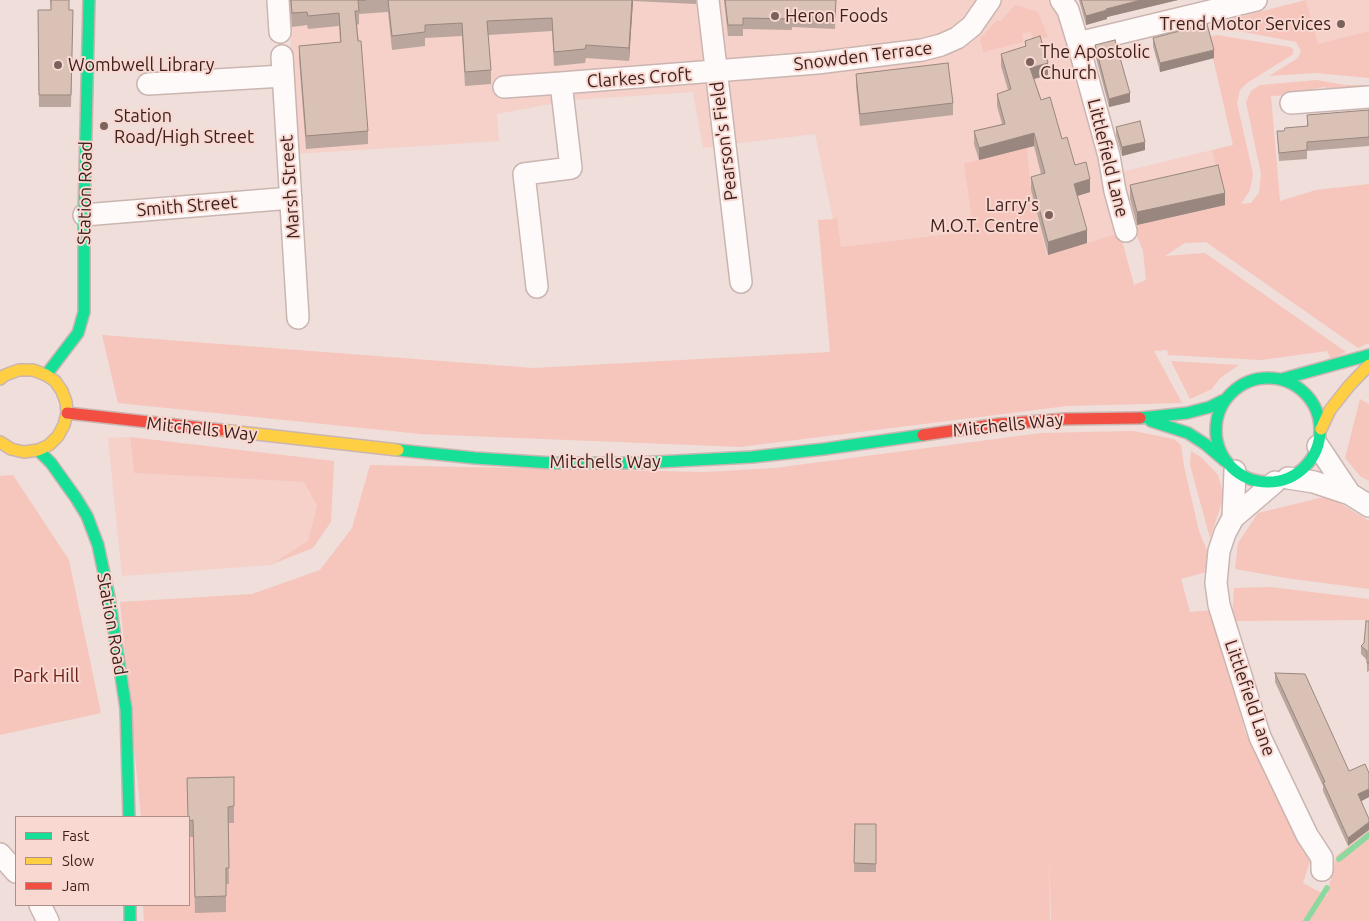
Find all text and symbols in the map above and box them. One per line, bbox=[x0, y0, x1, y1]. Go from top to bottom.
place label: Heron Foods bbox=[785, 5, 888, 27]
marker: Heron Foods bbox=[769, 10, 781, 22]
place label: Trend Motor Services bbox=[1159, 13, 1331, 35]
marker: Trend Motor Services bbox=[1335, 18, 1347, 30]
street label: Snowden Terrace bbox=[793, 37, 933, 75]
place label: The Apostolic Church bbox=[1040, 41, 1150, 84]
place label: Wombwell Library bbox=[68, 54, 214, 76]
marker: The Apostolic Church bbox=[1024, 56, 1036, 68]
marker: Wombwell Library bbox=[52, 59, 64, 71]
street label: Clarkes Croft bbox=[586, 64, 692, 92]
street label: Pearson's Field bbox=[706, 80, 742, 202]
street label: Littlefield Lane bbox=[1083, 96, 1133, 220]
place label: Station Road/High Street bbox=[114, 105, 254, 148]
marker: Station Road/High Street bbox=[98, 120, 110, 132]
street label: Marsh Street bbox=[276, 134, 304, 240]
street label: Station Road bbox=[73, 141, 97, 245]
street label: Smith Street bbox=[136, 191, 238, 221]
place label: Larry's M.O.T. Centre bbox=[930, 194, 1039, 236]
marker: Larry's M.O.T. Centre bbox=[1043, 209, 1055, 221]
street label: Mitchells Way bbox=[952, 408, 1064, 442]
street label: Mitchells Way bbox=[146, 412, 258, 446]
street label: Mitchells Way bbox=[549, 451, 661, 473]
street label: Station Road bbox=[92, 571, 132, 677]
street label: Littlefield Lane bbox=[1220, 637, 1280, 759]
park label: Park Hill bbox=[13, 665, 79, 687]
legend bbox=[15, 816, 190, 906]
text: Fast bbox=[62, 827, 89, 844]
text: Slow bbox=[62, 852, 94, 869]
text: Jam bbox=[62, 877, 90, 894]

